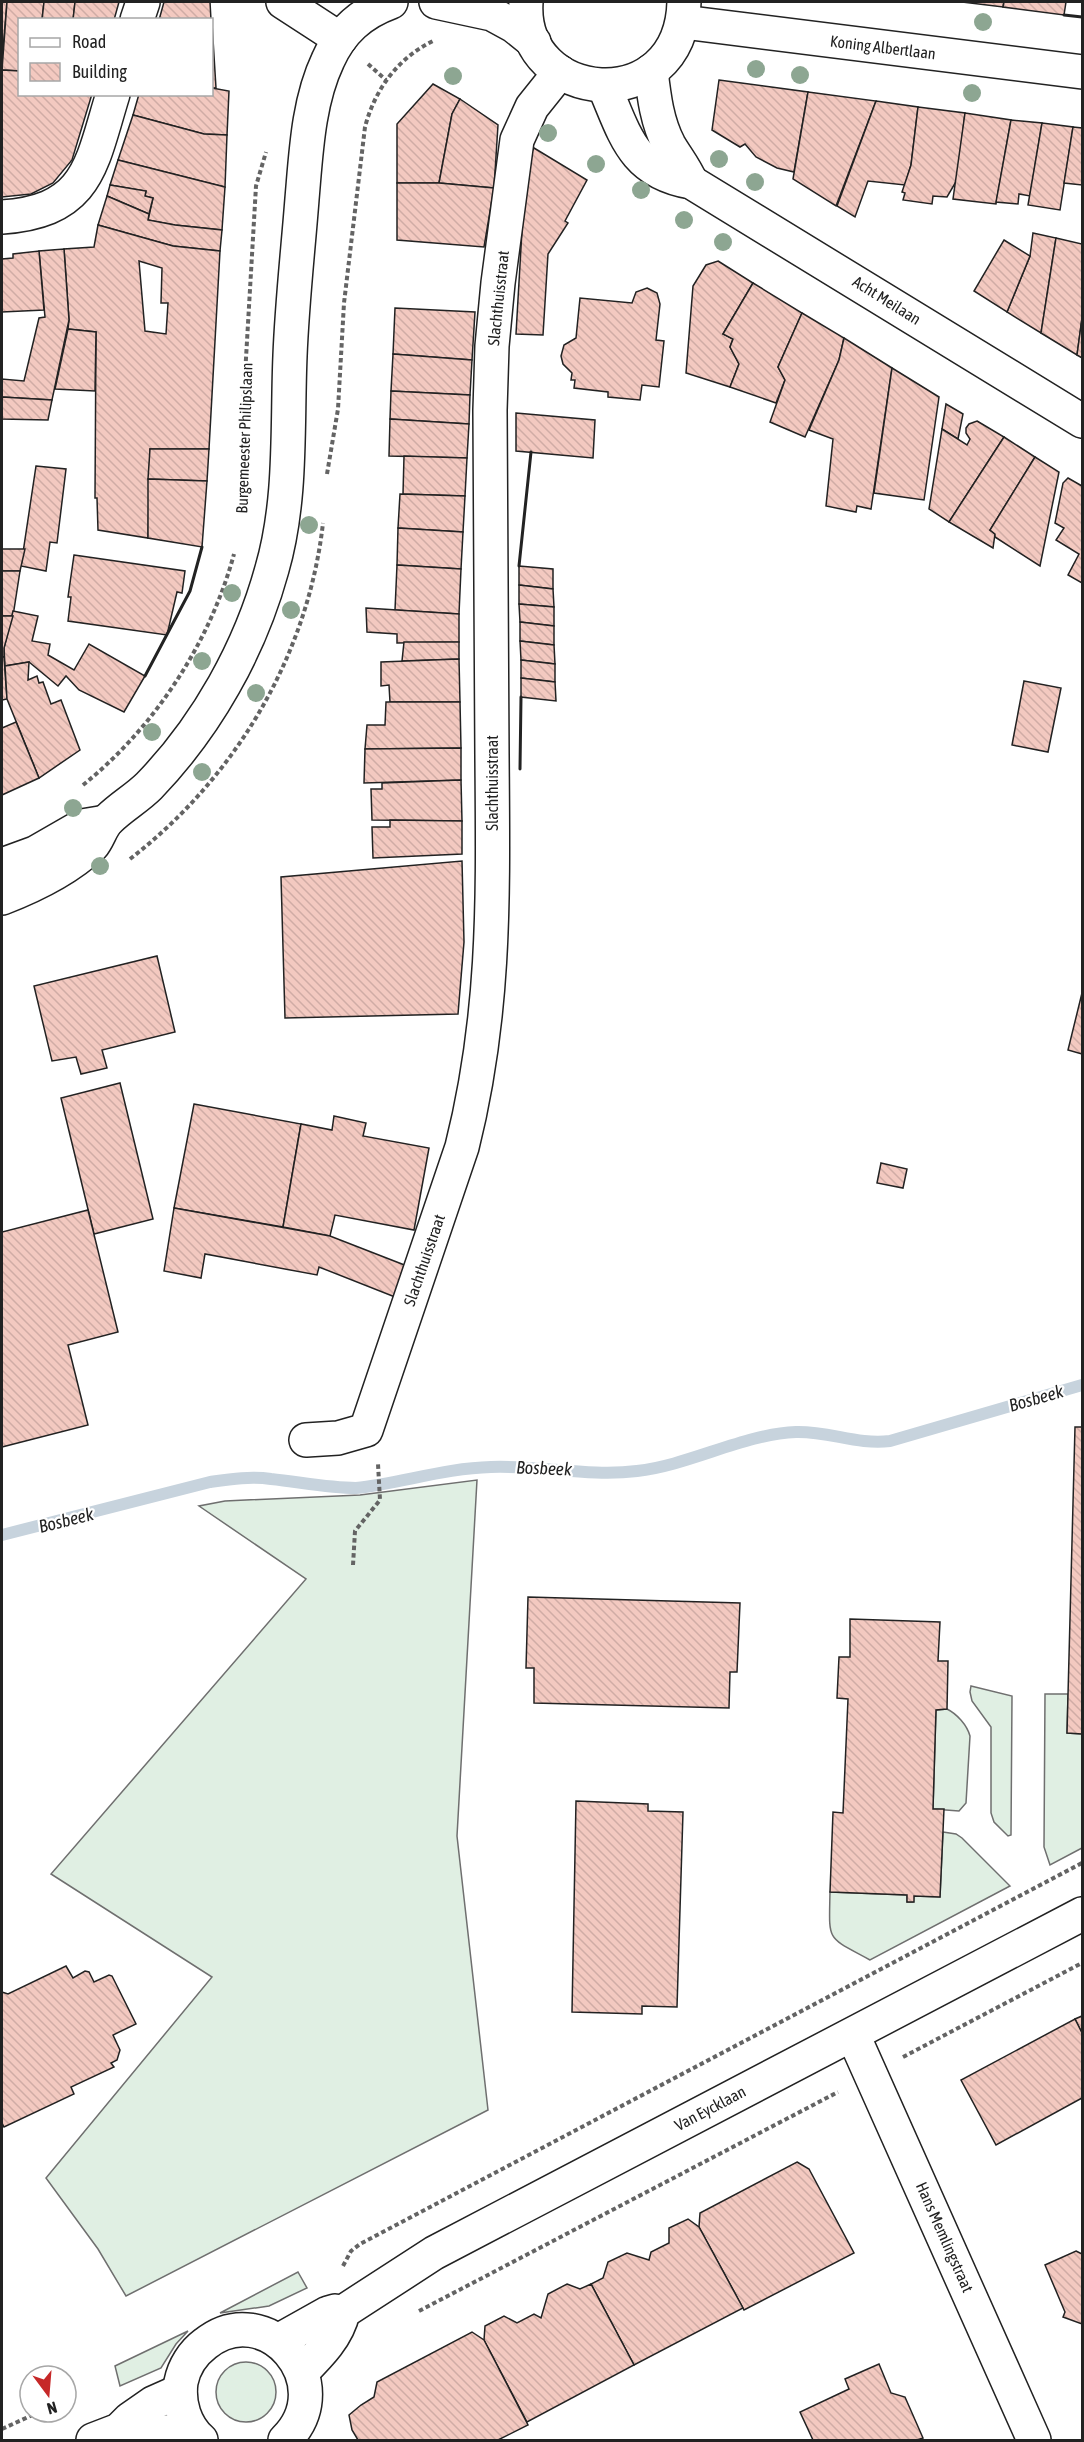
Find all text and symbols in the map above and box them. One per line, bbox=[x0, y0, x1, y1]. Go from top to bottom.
legend bbox=[18, 18, 213, 96]
text: Road bbox=[72, 31, 106, 52]
street label: Koning Albertlaan bbox=[829, 32, 937, 63]
text: Building bbox=[72, 61, 127, 82]
street label: Slachthuisstraat bbox=[484, 249, 512, 347]
street label: Acht Meilaan bbox=[850, 272, 924, 328]
street label: Burgemeester Philipslaan bbox=[232, 362, 257, 514]
street label: Slachthuisstraat bbox=[483, 735, 501, 831]
street label: Slachthuisstraat bbox=[400, 1211, 448, 1308]
water label: Bosbeek bbox=[1006, 1380, 1067, 1416]
water label: Bosbeek bbox=[516, 1457, 573, 1480]
water label: Bosbeek bbox=[36, 1503, 97, 1537]
street label: Van Eycklaan bbox=[671, 2082, 749, 2135]
street label: Hans Memlingstraat bbox=[912, 2179, 977, 2296]
north arrow bbox=[18, 2364, 78, 2424]
text: N bbox=[45, 2398, 59, 2418]

